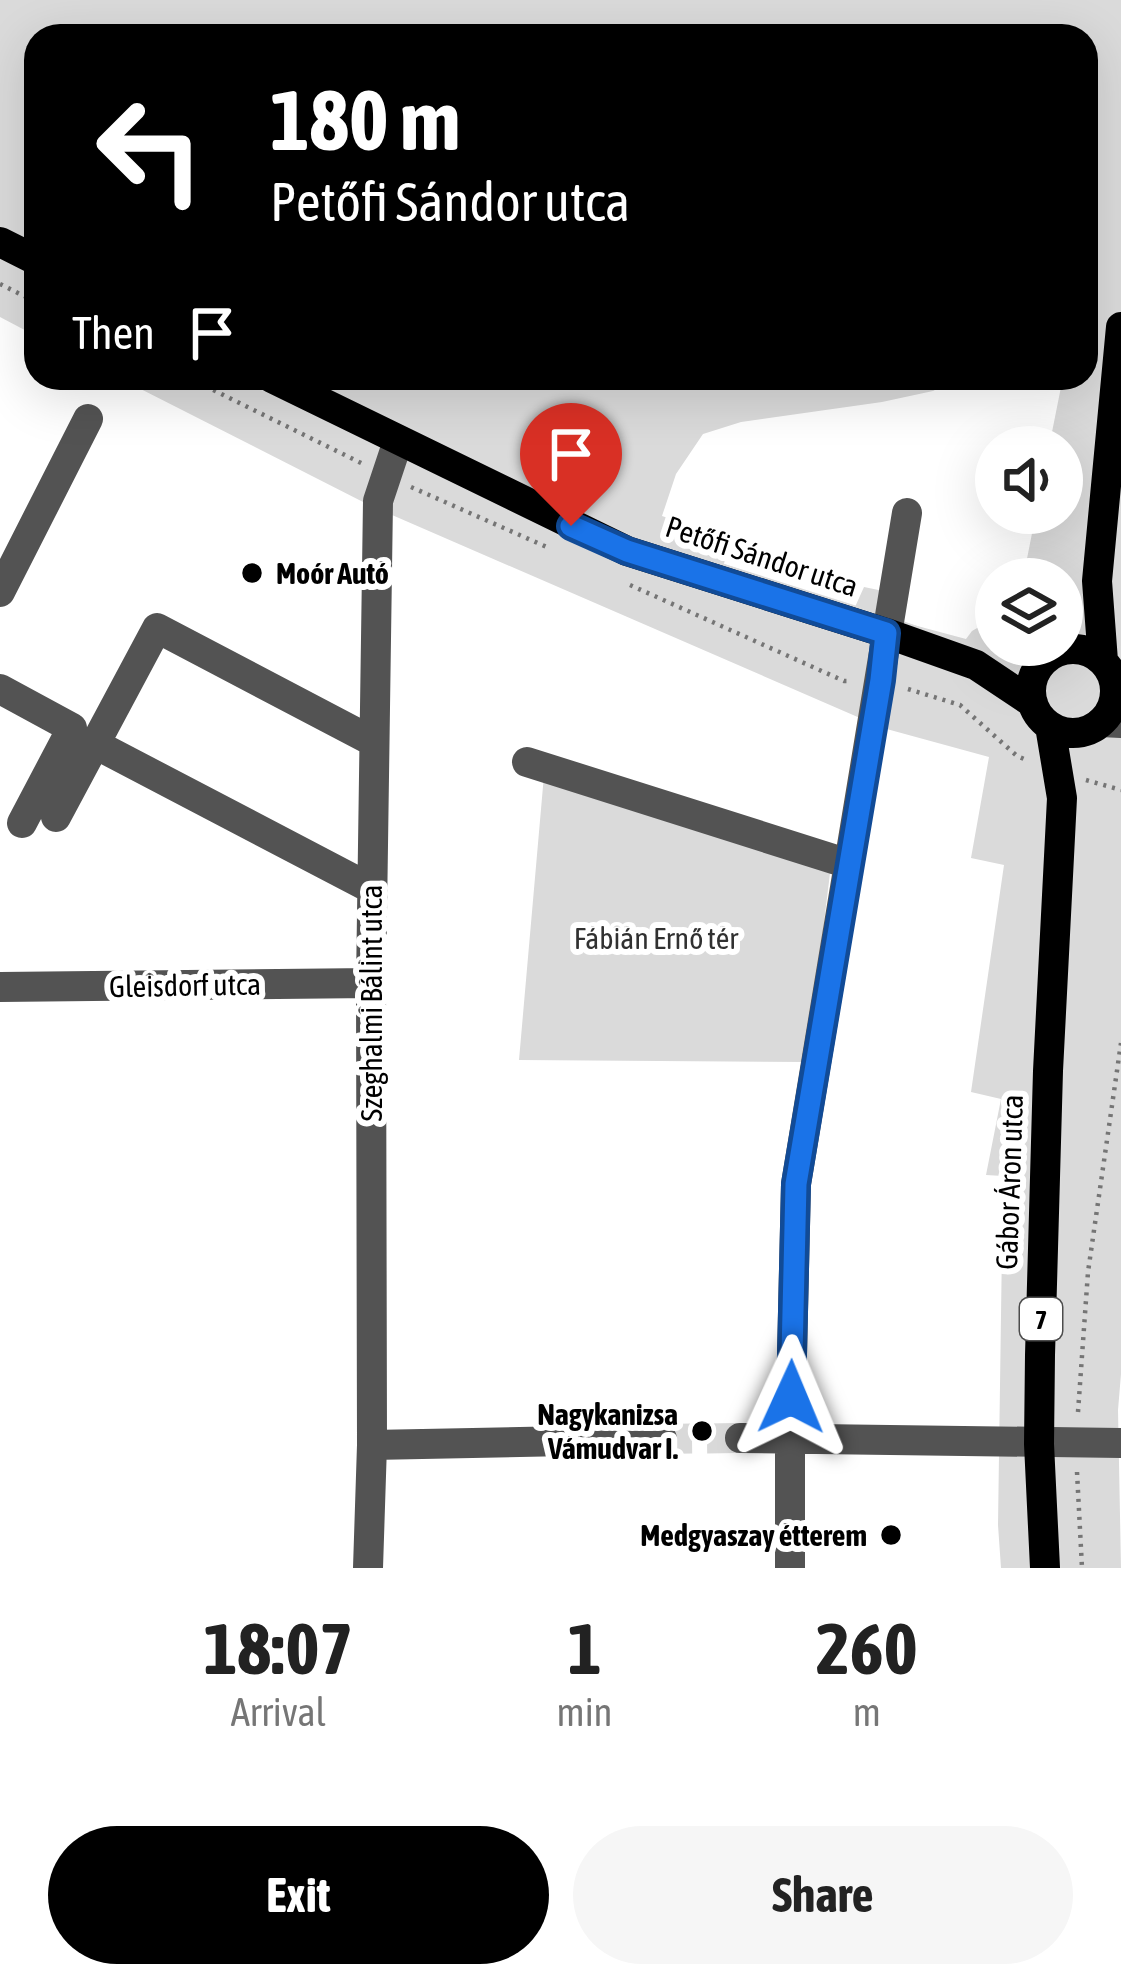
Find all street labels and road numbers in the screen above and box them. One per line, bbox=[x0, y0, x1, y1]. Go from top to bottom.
street label: Petőfi Sándor utca bbox=[662, 509, 862, 603]
street label: Szeghalmi Bálint utca bbox=[354, 885, 388, 1121]
street label: Gleisdorf utca bbox=[109, 967, 261, 1003]
street label: Gábor Áron utca bbox=[989, 1094, 1029, 1270]
road number: 7 bbox=[1020, 1298, 1062, 1340]

